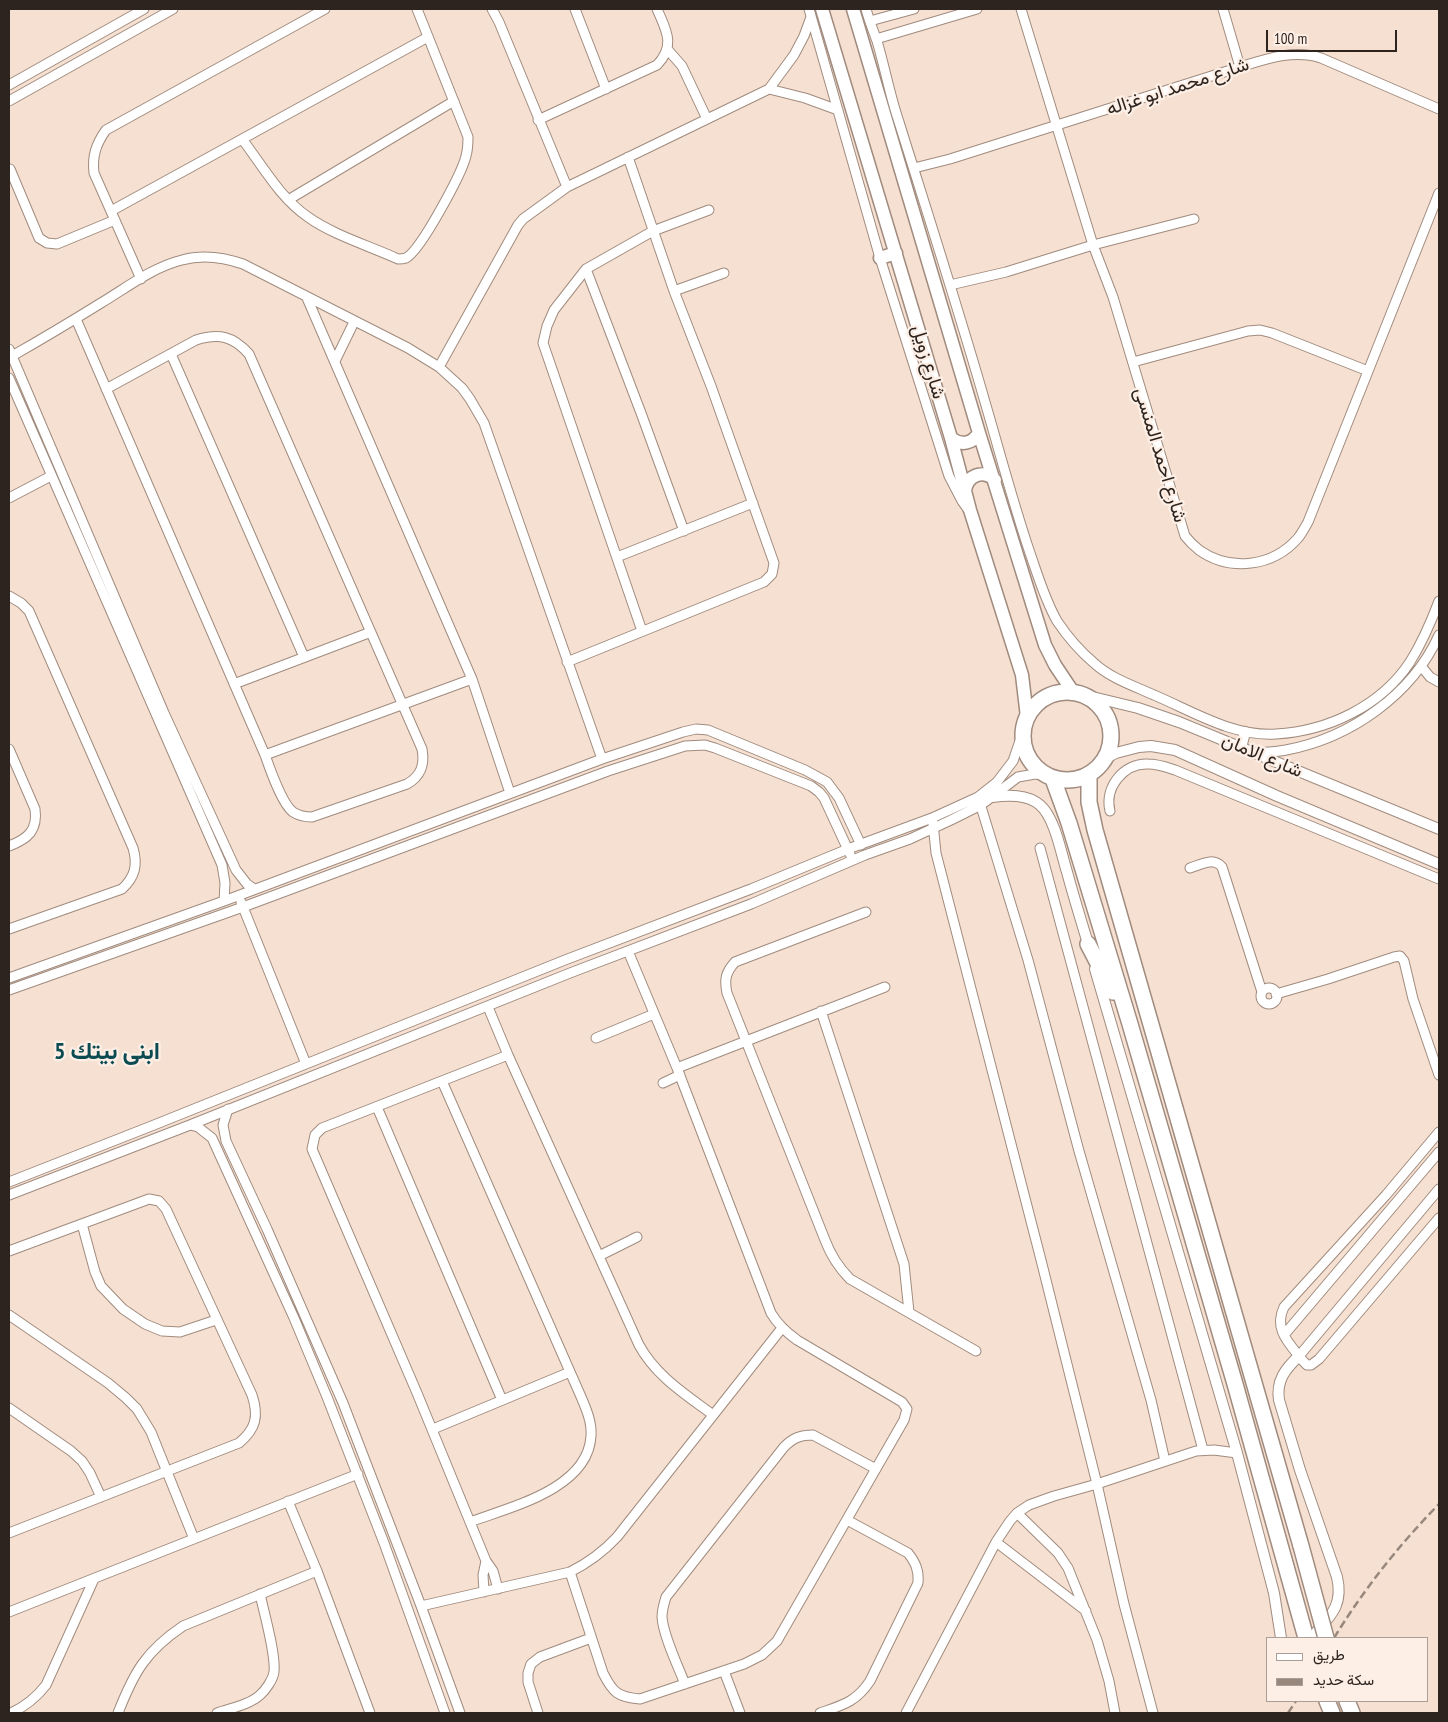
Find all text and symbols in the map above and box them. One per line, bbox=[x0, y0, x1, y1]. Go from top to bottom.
scale bar bbox=[1268, 20, 1399, 52]
text: 100 m bbox=[1274, 29, 1307, 48]
street label: شارع محمد ابو غزاله bbox=[1104, 53, 1252, 121]
street label: شارع زويل bbox=[906, 322, 950, 402]
street label: شارع احمد المنسى bbox=[1129, 385, 1191, 525]
street label: شارع الامان bbox=[1218, 729, 1306, 783]
district label: ابنى بيتك 5 bbox=[54, 1038, 160, 1066]
legend bbox=[1266, 1637, 1428, 1702]
text: طريق bbox=[1313, 1645, 1345, 1664]
text: سكة حديد bbox=[1313, 1670, 1374, 1689]

